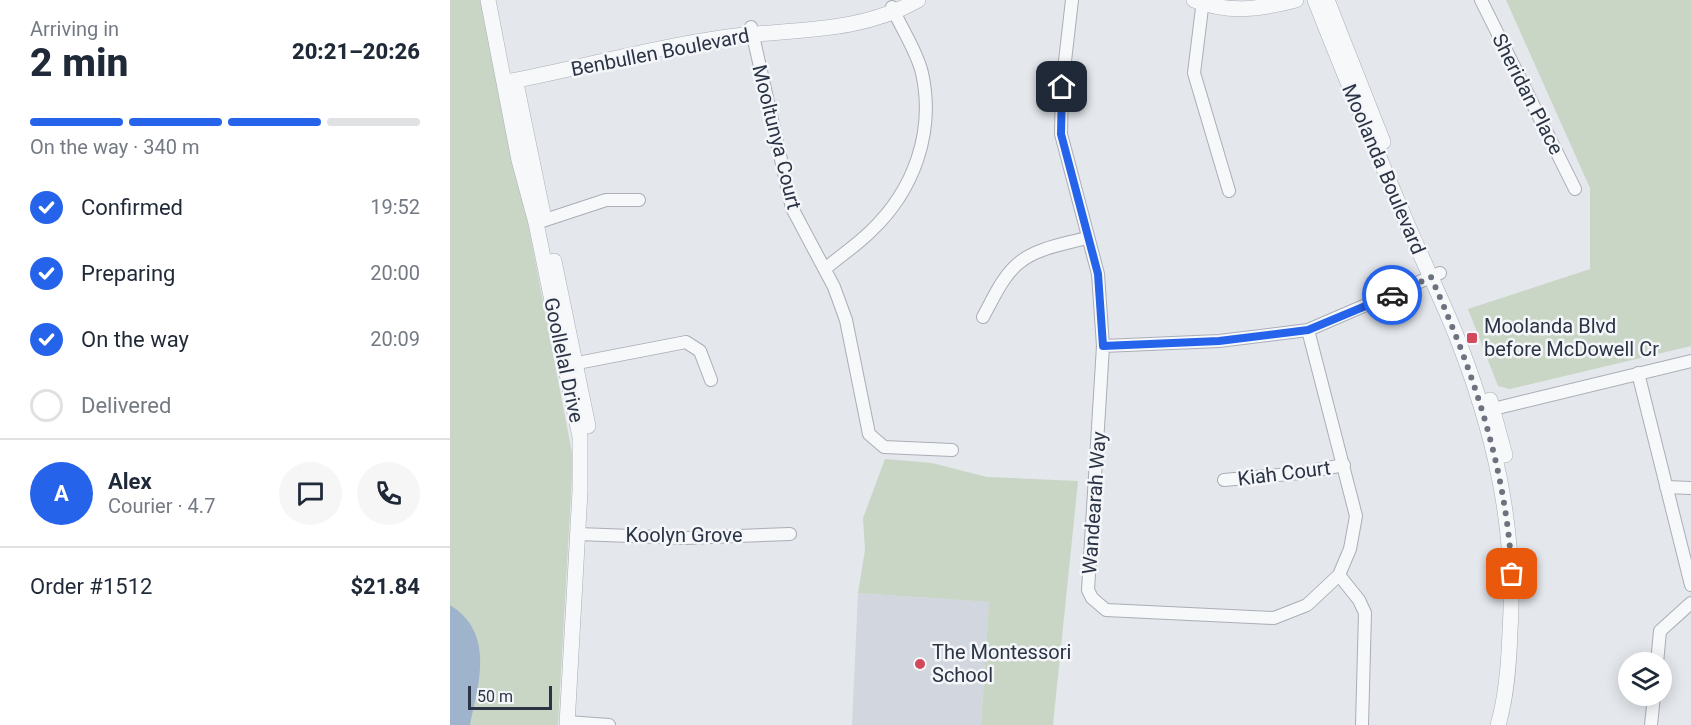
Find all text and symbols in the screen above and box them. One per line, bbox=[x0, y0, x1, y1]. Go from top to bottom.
text: Arriving in bbox=[30, 17, 119, 41]
street label: Benbullen Boulevard bbox=[569, 23, 751, 81]
street label: Sheridan Place bbox=[1487, 29, 1569, 159]
text: 20:21–20:26 bbox=[292, 39, 420, 64]
text: 2 min bbox=[30, 40, 128, 86]
pin bbox=[1036, 61, 1087, 112]
street label: Mooltunya Court bbox=[747, 62, 807, 212]
icon: home bbox=[1045, 70, 1078, 103]
street label: Moolanda Boulevard bbox=[1337, 80, 1431, 258]
text: On the way · 340 m bbox=[30, 135, 199, 159]
icon: check bbox=[30, 191, 63, 224]
text: Confirmed bbox=[81, 195, 183, 220]
text: 19:52 bbox=[370, 195, 420, 219]
icon: check bbox=[30, 257, 63, 290]
text: Preparing bbox=[81, 261, 175, 286]
text: 20:00 bbox=[370, 261, 420, 285]
courier bbox=[1362, 265, 1422, 325]
icon: car bbox=[1376, 279, 1409, 312]
street label: Goollelal Drive bbox=[539, 295, 589, 425]
place label: Moolanda Blvd before McDowell Cr bbox=[1484, 314, 1659, 361]
icon: check bbox=[30, 323, 63, 356]
text: On the way bbox=[81, 327, 189, 352]
text: 20:09 bbox=[370, 327, 420, 351]
marker: Moolanda Blvd before McDowell Cr bbox=[1465, 331, 1479, 345]
text: Delivered bbox=[81, 393, 171, 418]
street label: Wandearah Way bbox=[1077, 430, 1111, 575]
street label: Kiah Court bbox=[1236, 455, 1332, 491]
button: chat bbox=[279, 462, 342, 525]
button: phone bbox=[357, 462, 420, 525]
text: Alex bbox=[108, 469, 152, 494]
text: A bbox=[54, 481, 69, 506]
text: Courier · 4.7 bbox=[108, 494, 215, 518]
street label: Koolyn Grove bbox=[625, 523, 743, 547]
pin bbox=[1486, 548, 1537, 599]
icon: bag bbox=[1495, 557, 1528, 590]
text: Order #1512 bbox=[30, 574, 152, 599]
text: $21.84 bbox=[351, 574, 420, 599]
place label: The Montessori School bbox=[932, 640, 1071, 687]
map controls bbox=[1618, 652, 1672, 706]
button: layers bbox=[1618, 652, 1672, 706]
marker: The Montessori School bbox=[913, 657, 927, 671]
scale bar bbox=[468, 683, 552, 710]
text: 50 m bbox=[477, 687, 513, 706]

